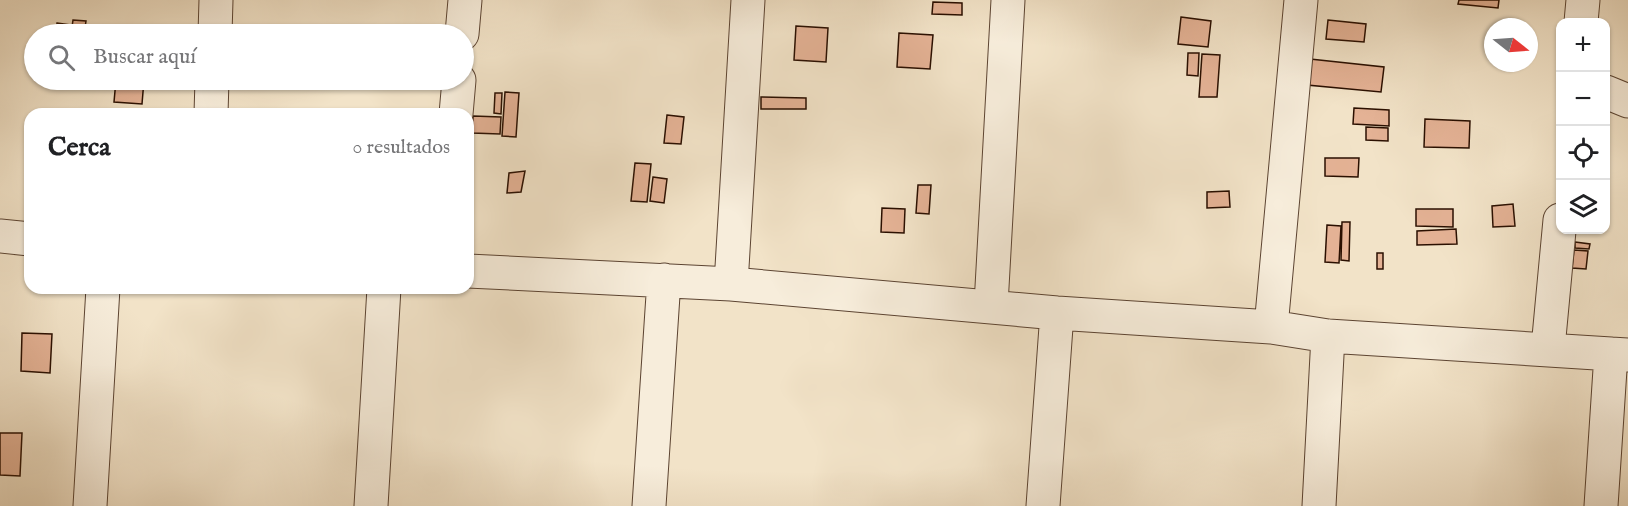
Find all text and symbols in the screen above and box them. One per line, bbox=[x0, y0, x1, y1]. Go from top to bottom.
north arrow bbox=[1484, 18, 1538, 72]
map controls bbox=[1556, 18, 1610, 234]
button: + bbox=[1556, 18, 1610, 72]
search box bbox=[24, 24, 474, 90]
icon: search bbox=[45, 41, 78, 74]
text: Buscar aquí bbox=[93, 43, 196, 71]
button: − bbox=[1556, 72, 1610, 126]
button: locate bbox=[1556, 126, 1610, 180]
text: Cerca bbox=[48, 131, 110, 164]
text: 0 resultados bbox=[352, 135, 450, 160]
button: layers bbox=[1556, 180, 1610, 234]

